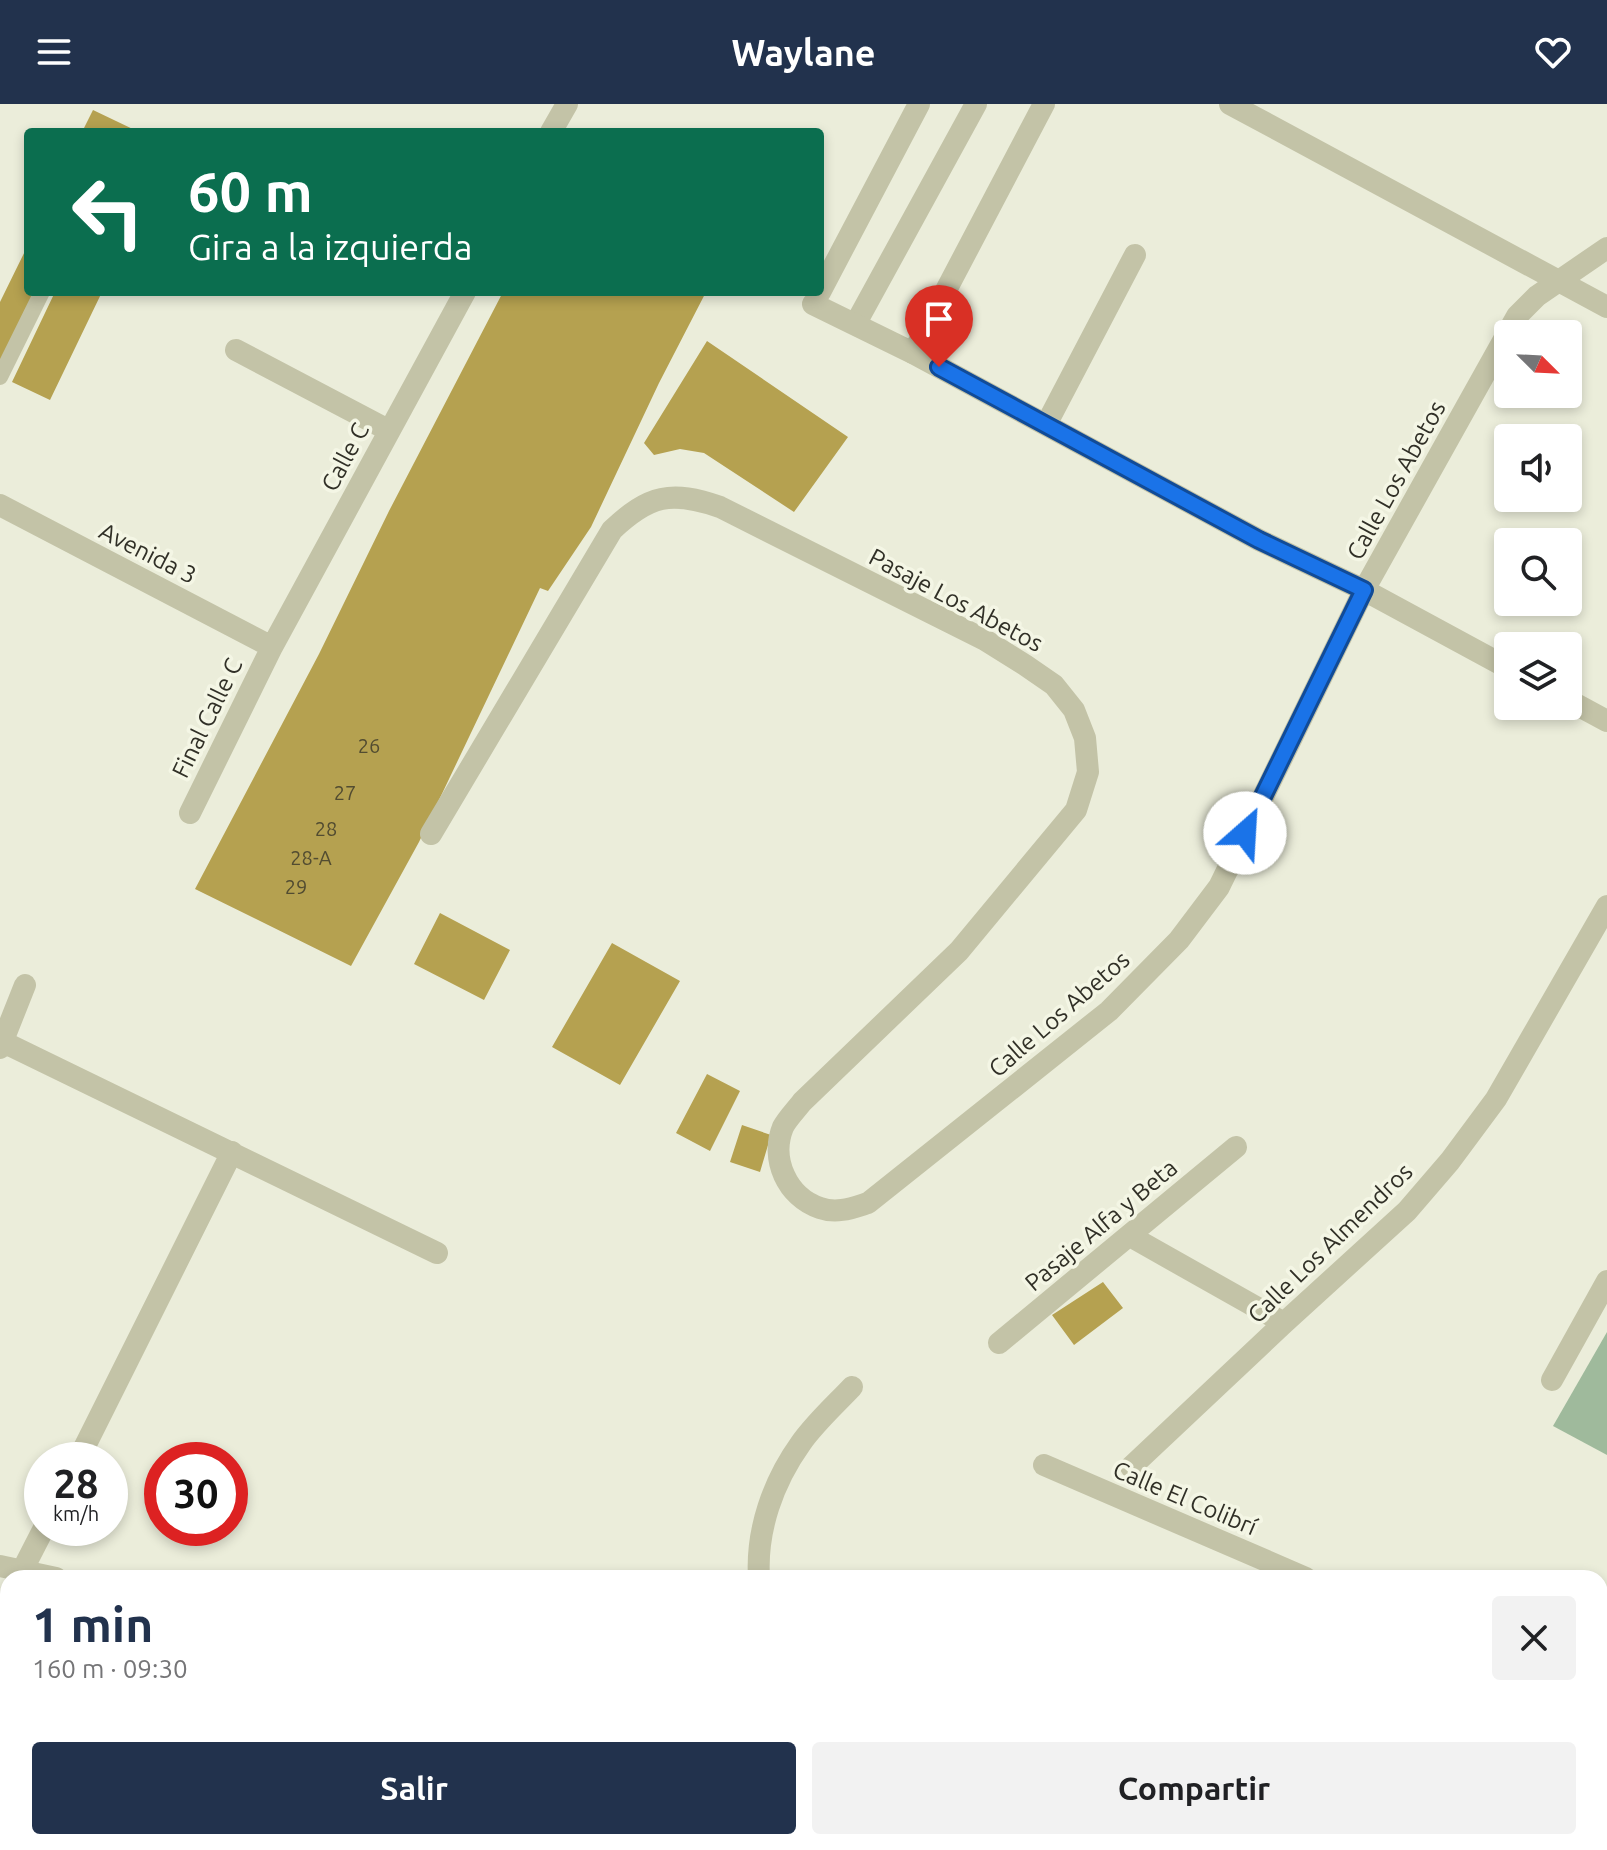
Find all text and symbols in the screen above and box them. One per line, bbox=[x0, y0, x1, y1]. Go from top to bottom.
icon: menu bbox=[32, 30, 76, 74]
icon: heart bbox=[1531, 30, 1575, 74]
text: Waylane bbox=[732, 32, 875, 73]
icon: left bbox=[56, 160, 160, 264]
text: 60 m bbox=[188, 160, 313, 223]
text: Gira a la izquierda bbox=[188, 226, 472, 267]
pin bbox=[905, 285, 973, 367]
icon: arrive bbox=[917, 297, 961, 341]
north arrow bbox=[1494, 320, 1582, 408]
map controls bbox=[1494, 320, 1582, 720]
street label: Calle Los Abetos bbox=[1341, 396, 1451, 564]
street label: Calle C bbox=[316, 418, 374, 496]
button: sound bbox=[1494, 424, 1582, 512]
street label: Avenida 3 bbox=[95, 517, 201, 589]
button: search bbox=[1494, 528, 1582, 616]
street label: Pasaje Los Abetos bbox=[865, 543, 1047, 657]
button: layers bbox=[1494, 632, 1582, 720]
street label: Final Calle C bbox=[167, 654, 248, 782]
house number: 26 bbox=[358, 734, 380, 757]
house number: 27 bbox=[334, 781, 356, 804]
position arrow bbox=[1203, 791, 1287, 875]
house number: 28 bbox=[315, 817, 337, 840]
house number: 28-A bbox=[290, 846, 332, 869]
house number: 29 bbox=[285, 875, 307, 898]
street label: Calle Los Abetos bbox=[983, 946, 1135, 1082]
street label: Pasaje Alfa y Beta bbox=[1020, 1154, 1182, 1296]
street label: Calle Los Almendros bbox=[1242, 1158, 1418, 1328]
speed limit sign: 30 bbox=[144, 1442, 248, 1546]
street label: Calle El Colibrí bbox=[1109, 1456, 1262, 1541]
text: 28 bbox=[53, 1461, 99, 1506]
text: km/h bbox=[53, 1502, 99, 1525]
button: close bbox=[1492, 1596, 1576, 1680]
text: 1 min bbox=[32, 1597, 153, 1651]
text: 160 m · 09:30 bbox=[32, 1654, 188, 1683]
button: Salir bbox=[32, 1742, 796, 1834]
button: Compartir bbox=[812, 1742, 1576, 1834]

